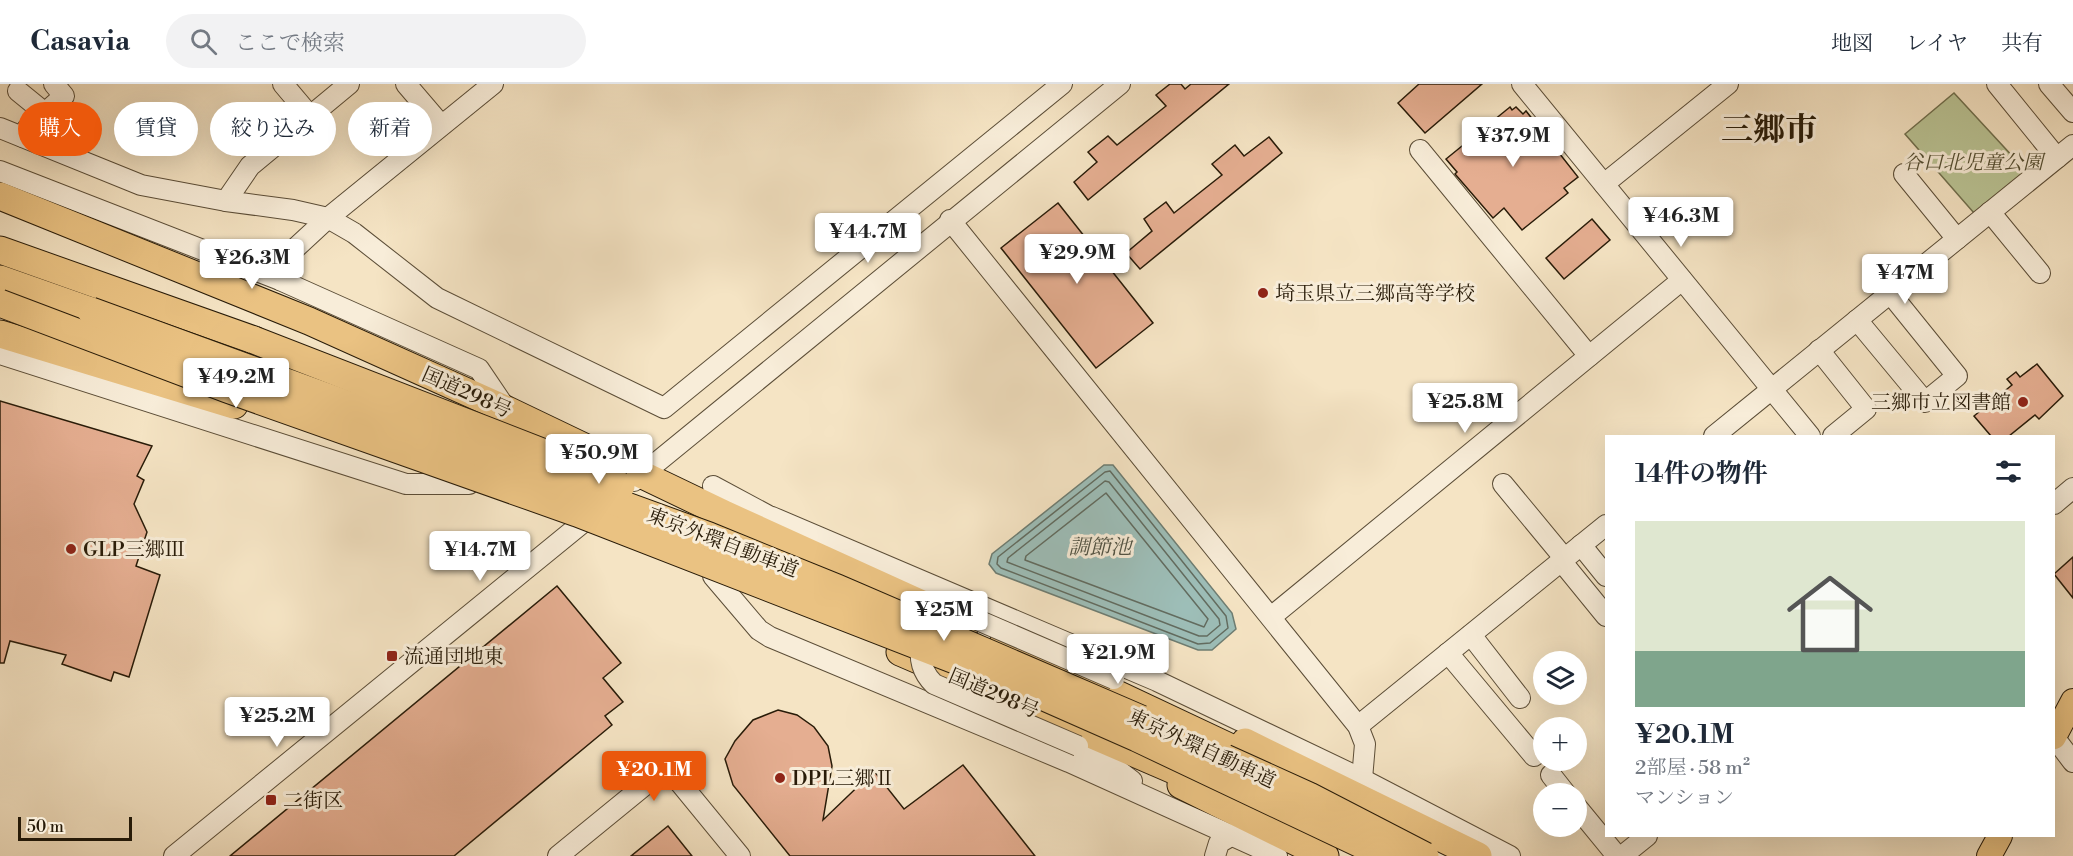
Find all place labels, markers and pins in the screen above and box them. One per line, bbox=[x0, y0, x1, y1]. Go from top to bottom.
pin: ¥37.9M bbox=[1464, 117, 1562, 168]
pin: ¥46.3M bbox=[1632, 197, 1730, 248]
pin: ¥44.7M bbox=[819, 213, 917, 264]
pin: ¥29.9M bbox=[1028, 234, 1126, 285]
pin: ¥26.3M bbox=[203, 239, 301, 290]
pin: ¥47M bbox=[1869, 254, 1941, 305]
place label: 埼玉県立三郷高等学校 bbox=[1275, 282, 1475, 307]
marker: 埼玉県立三郷高等学校 bbox=[1256, 286, 1270, 300]
pin: ¥49.2M bbox=[187, 358, 285, 409]
pin: ¥25.8M bbox=[1416, 383, 1514, 434]
place label: 三郷市立図書館 bbox=[1871, 391, 2011, 416]
marker: 三郷市立図書館 bbox=[2016, 395, 2030, 409]
pin: ¥50.9M bbox=[550, 434, 648, 485]
pin: ¥14.7M bbox=[431, 531, 529, 582]
place label: GLP三郷Ⅲ bbox=[83, 538, 185, 563]
marker: GLP三郷Ⅲ bbox=[64, 542, 78, 556]
pin: ¥25M bbox=[908, 591, 980, 642]
pin: ¥21.9M bbox=[1069, 634, 1167, 685]
place label: 流通団地東 bbox=[404, 645, 504, 670]
marker: 流通団地東 bbox=[385, 649, 399, 663]
pin: ¥25.2M bbox=[228, 697, 326, 748]
pin: ¥20.1M bbox=[605, 751, 703, 802]
place label: DPL三郷Ⅱ bbox=[792, 767, 894, 792]
marker: DPL三郷Ⅱ bbox=[773, 771, 787, 785]
place label: 二街区 bbox=[283, 789, 343, 814]
marker: 二街区 bbox=[264, 793, 278, 807]

